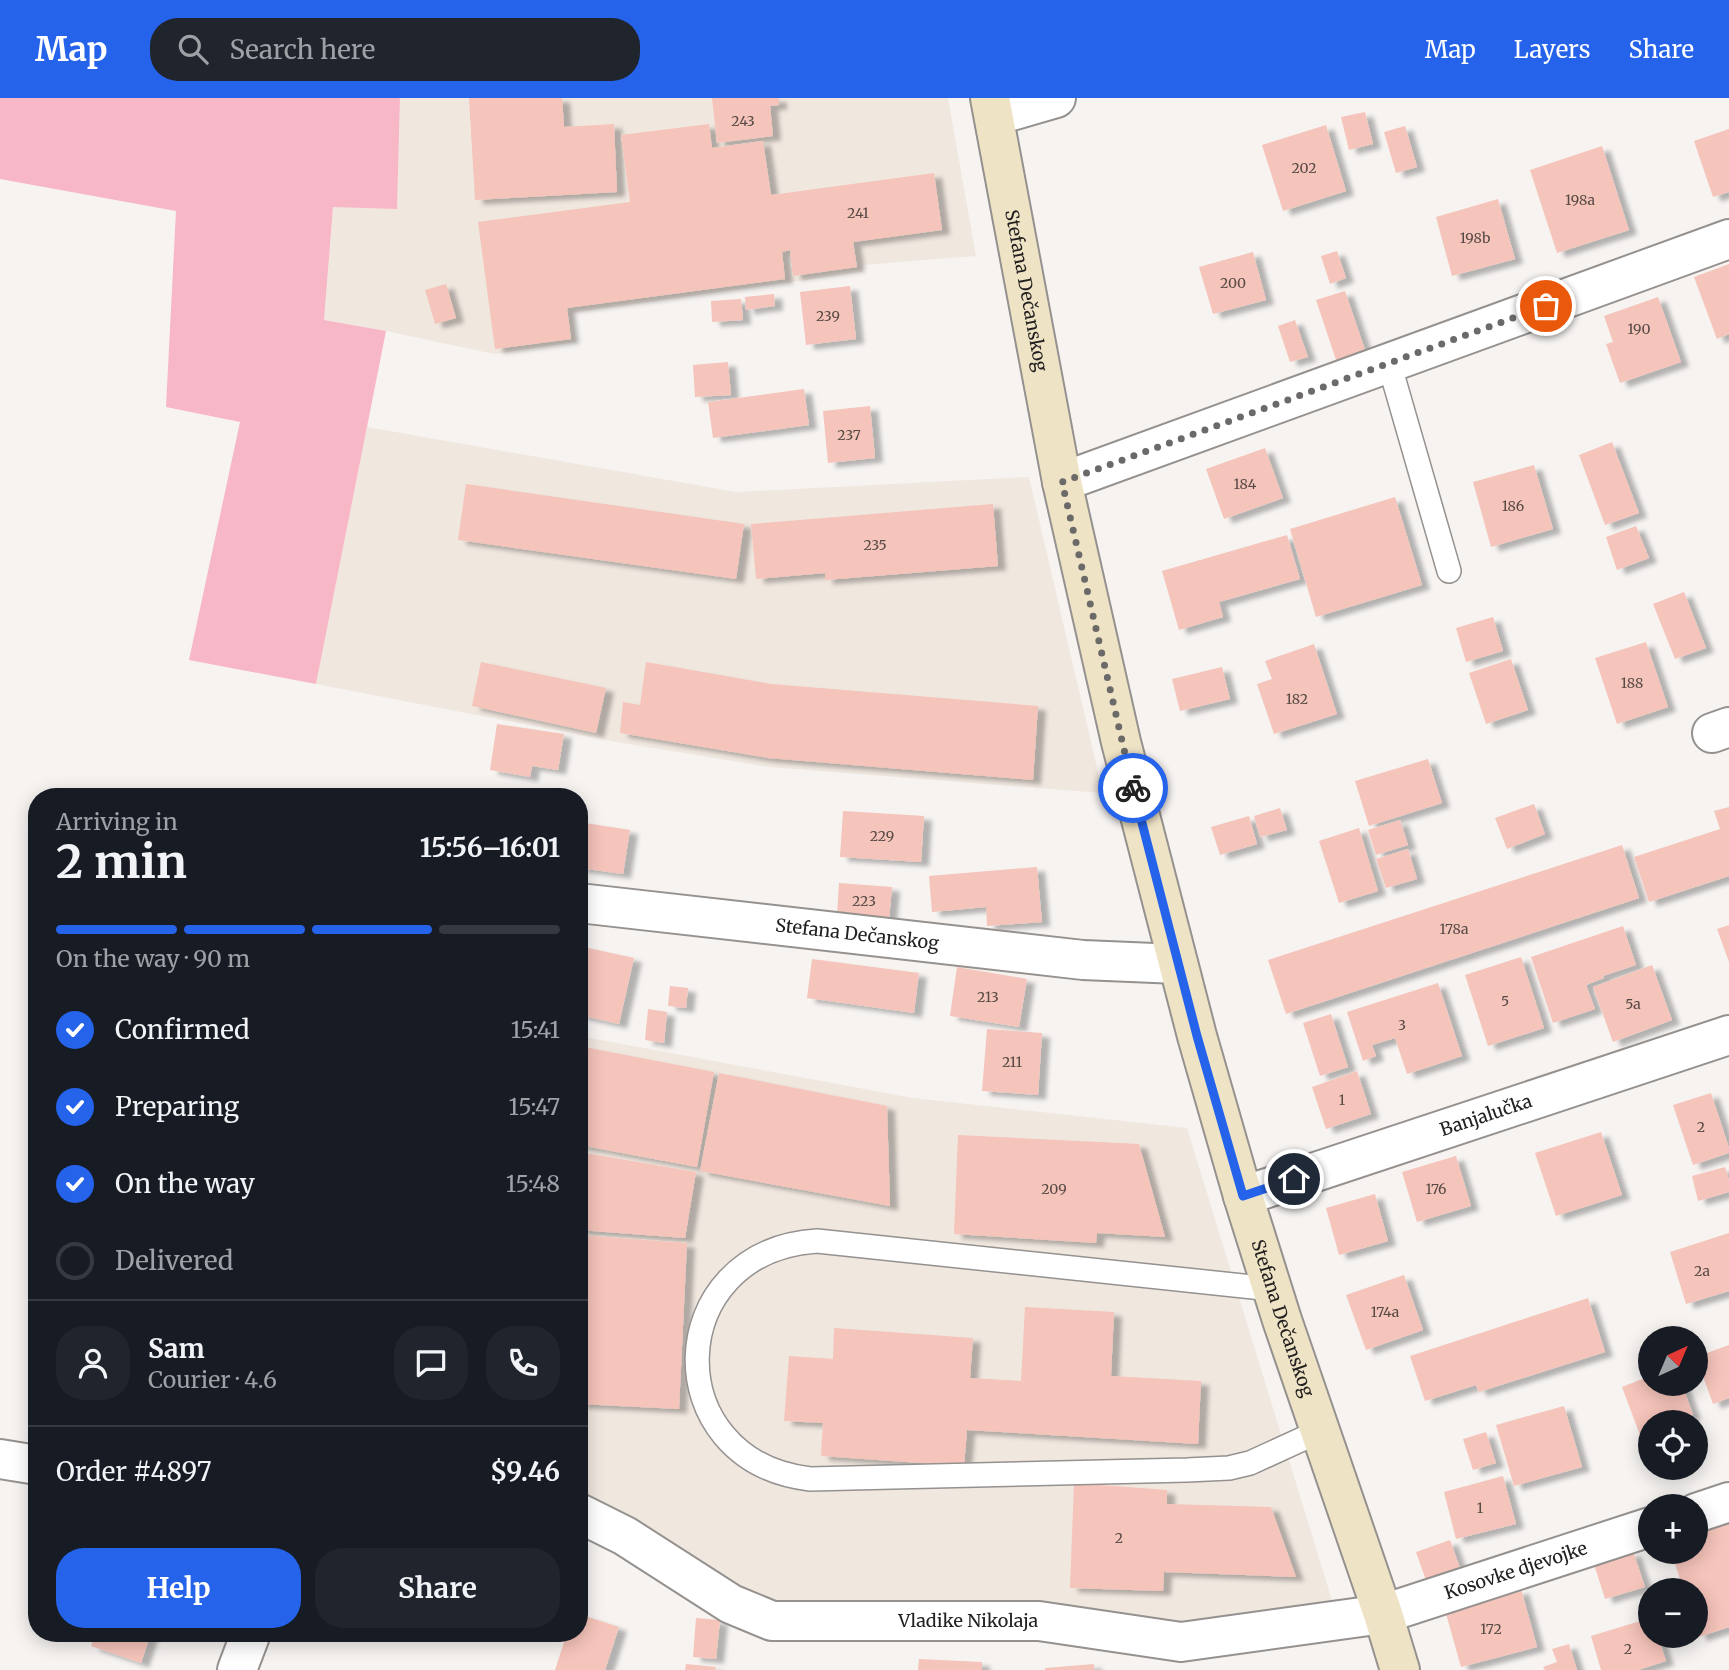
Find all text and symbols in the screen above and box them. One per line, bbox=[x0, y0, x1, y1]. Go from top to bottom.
search box bbox=[150, 18, 640, 81]
text: Map bbox=[35, 29, 108, 70]
icon: search bbox=[174, 30, 212, 68]
text: Search here bbox=[230, 33, 375, 66]
text: Map bbox=[1425, 34, 1476, 65]
text: Layers bbox=[1514, 34, 1590, 65]
text: Share bbox=[1628, 34, 1694, 65]
house number: 243 bbox=[731, 112, 755, 130]
house number: 202 bbox=[1292, 159, 1316, 177]
house number: 198a bbox=[1565, 191, 1595, 209]
house number: 241 bbox=[847, 204, 869, 222]
street label: Stefana Dečanskog bbox=[1000, 208, 1053, 374]
house number: 198b bbox=[1460, 229, 1490, 247]
house number: 200 bbox=[1220, 274, 1246, 292]
pin bbox=[1516, 276, 1576, 336]
icon: bag bbox=[1527, 287, 1565, 325]
house number: 239 bbox=[816, 307, 840, 325]
house number: 190 bbox=[1627, 320, 1651, 338]
house number: 237 bbox=[837, 426, 861, 444]
house number: 184 bbox=[1234, 475, 1257, 493]
house number: 186 bbox=[1502, 497, 1524, 515]
house number: 235 bbox=[863, 536, 887, 554]
house number: 188 bbox=[1621, 674, 1643, 692]
house number: 182 bbox=[1286, 690, 1308, 708]
courier bbox=[1098, 753, 1168, 823]
icon: bike bbox=[1114, 769, 1152, 807]
text: Arriving in bbox=[56, 807, 178, 836]
house number: 229 bbox=[870, 827, 894, 845]
text: 15:56–16:01 bbox=[420, 831, 560, 864]
text: 2 min bbox=[56, 833, 187, 891]
house number: 223 bbox=[852, 892, 876, 910]
street label: Stefana Dečanskog bbox=[774, 913, 940, 955]
house number: 178a bbox=[1439, 920, 1469, 938]
text: On the way · 90 m bbox=[56, 944, 250, 973]
house number: 213 bbox=[977, 988, 999, 1006]
house number: 5 bbox=[1501, 992, 1509, 1010]
house number: 5a bbox=[1625, 995, 1641, 1013]
icon: check bbox=[56, 1011, 94, 1049]
text: Confirmed bbox=[115, 1013, 250, 1046]
text: 15:41 bbox=[511, 1015, 560, 1044]
house number: 3 bbox=[1398, 1016, 1406, 1034]
house number: 211 bbox=[1002, 1053, 1022, 1071]
icon: check bbox=[56, 1088, 94, 1126]
street label: Banjalučka bbox=[1437, 1089, 1535, 1141]
text: Preparing bbox=[115, 1090, 239, 1123]
house number: 1 bbox=[1339, 1091, 1345, 1109]
text: 15:47 bbox=[509, 1092, 560, 1121]
house number: 2 bbox=[1697, 1118, 1705, 1136]
pin bbox=[1264, 1149, 1324, 1209]
icon: home bbox=[1275, 1160, 1313, 1198]
icon: check bbox=[56, 1165, 94, 1203]
text: On the way bbox=[115, 1167, 255, 1200]
text: 15:48 bbox=[506, 1169, 560, 1198]
house number: 209 bbox=[1041, 1180, 1067, 1198]
house number: 176 bbox=[1425, 1180, 1447, 1198]
street label: Stefana Dečanskog bbox=[1246, 1237, 1320, 1400]
text: Delivered bbox=[115, 1244, 234, 1277]
house number: 2a bbox=[1694, 1262, 1710, 1280]
house number: 174a bbox=[1371, 1303, 1400, 1321]
button: person bbox=[56, 1326, 130, 1400]
button: chat bbox=[394, 1326, 468, 1400]
button: phone bbox=[486, 1326, 560, 1400]
north arrow bbox=[1638, 1326, 1708, 1396]
map controls bbox=[1638, 1326, 1708, 1648]
text: Sam bbox=[148, 1332, 205, 1365]
text: Courier · 4.6 bbox=[148, 1365, 277, 1394]
button: locate bbox=[1638, 1410, 1708, 1480]
text: Order #4897 bbox=[56, 1455, 212, 1488]
text: $9.46 bbox=[490, 1455, 560, 1488]
button: + bbox=[1638, 1494, 1708, 1564]
house number: 1 bbox=[1477, 1499, 1483, 1517]
house number: 2 bbox=[1115, 1529, 1123, 1547]
street label: Kosovke djevojke bbox=[1441, 1536, 1590, 1604]
button: Help bbox=[56, 1548, 301, 1628]
button: Share bbox=[315, 1548, 560, 1628]
button: − bbox=[1638, 1578, 1708, 1648]
street label: Vladike Nikolaja bbox=[897, 1609, 1039, 1632]
house number: 172 bbox=[1480, 1620, 1502, 1638]
house number: 2 bbox=[1624, 1640, 1632, 1658]

